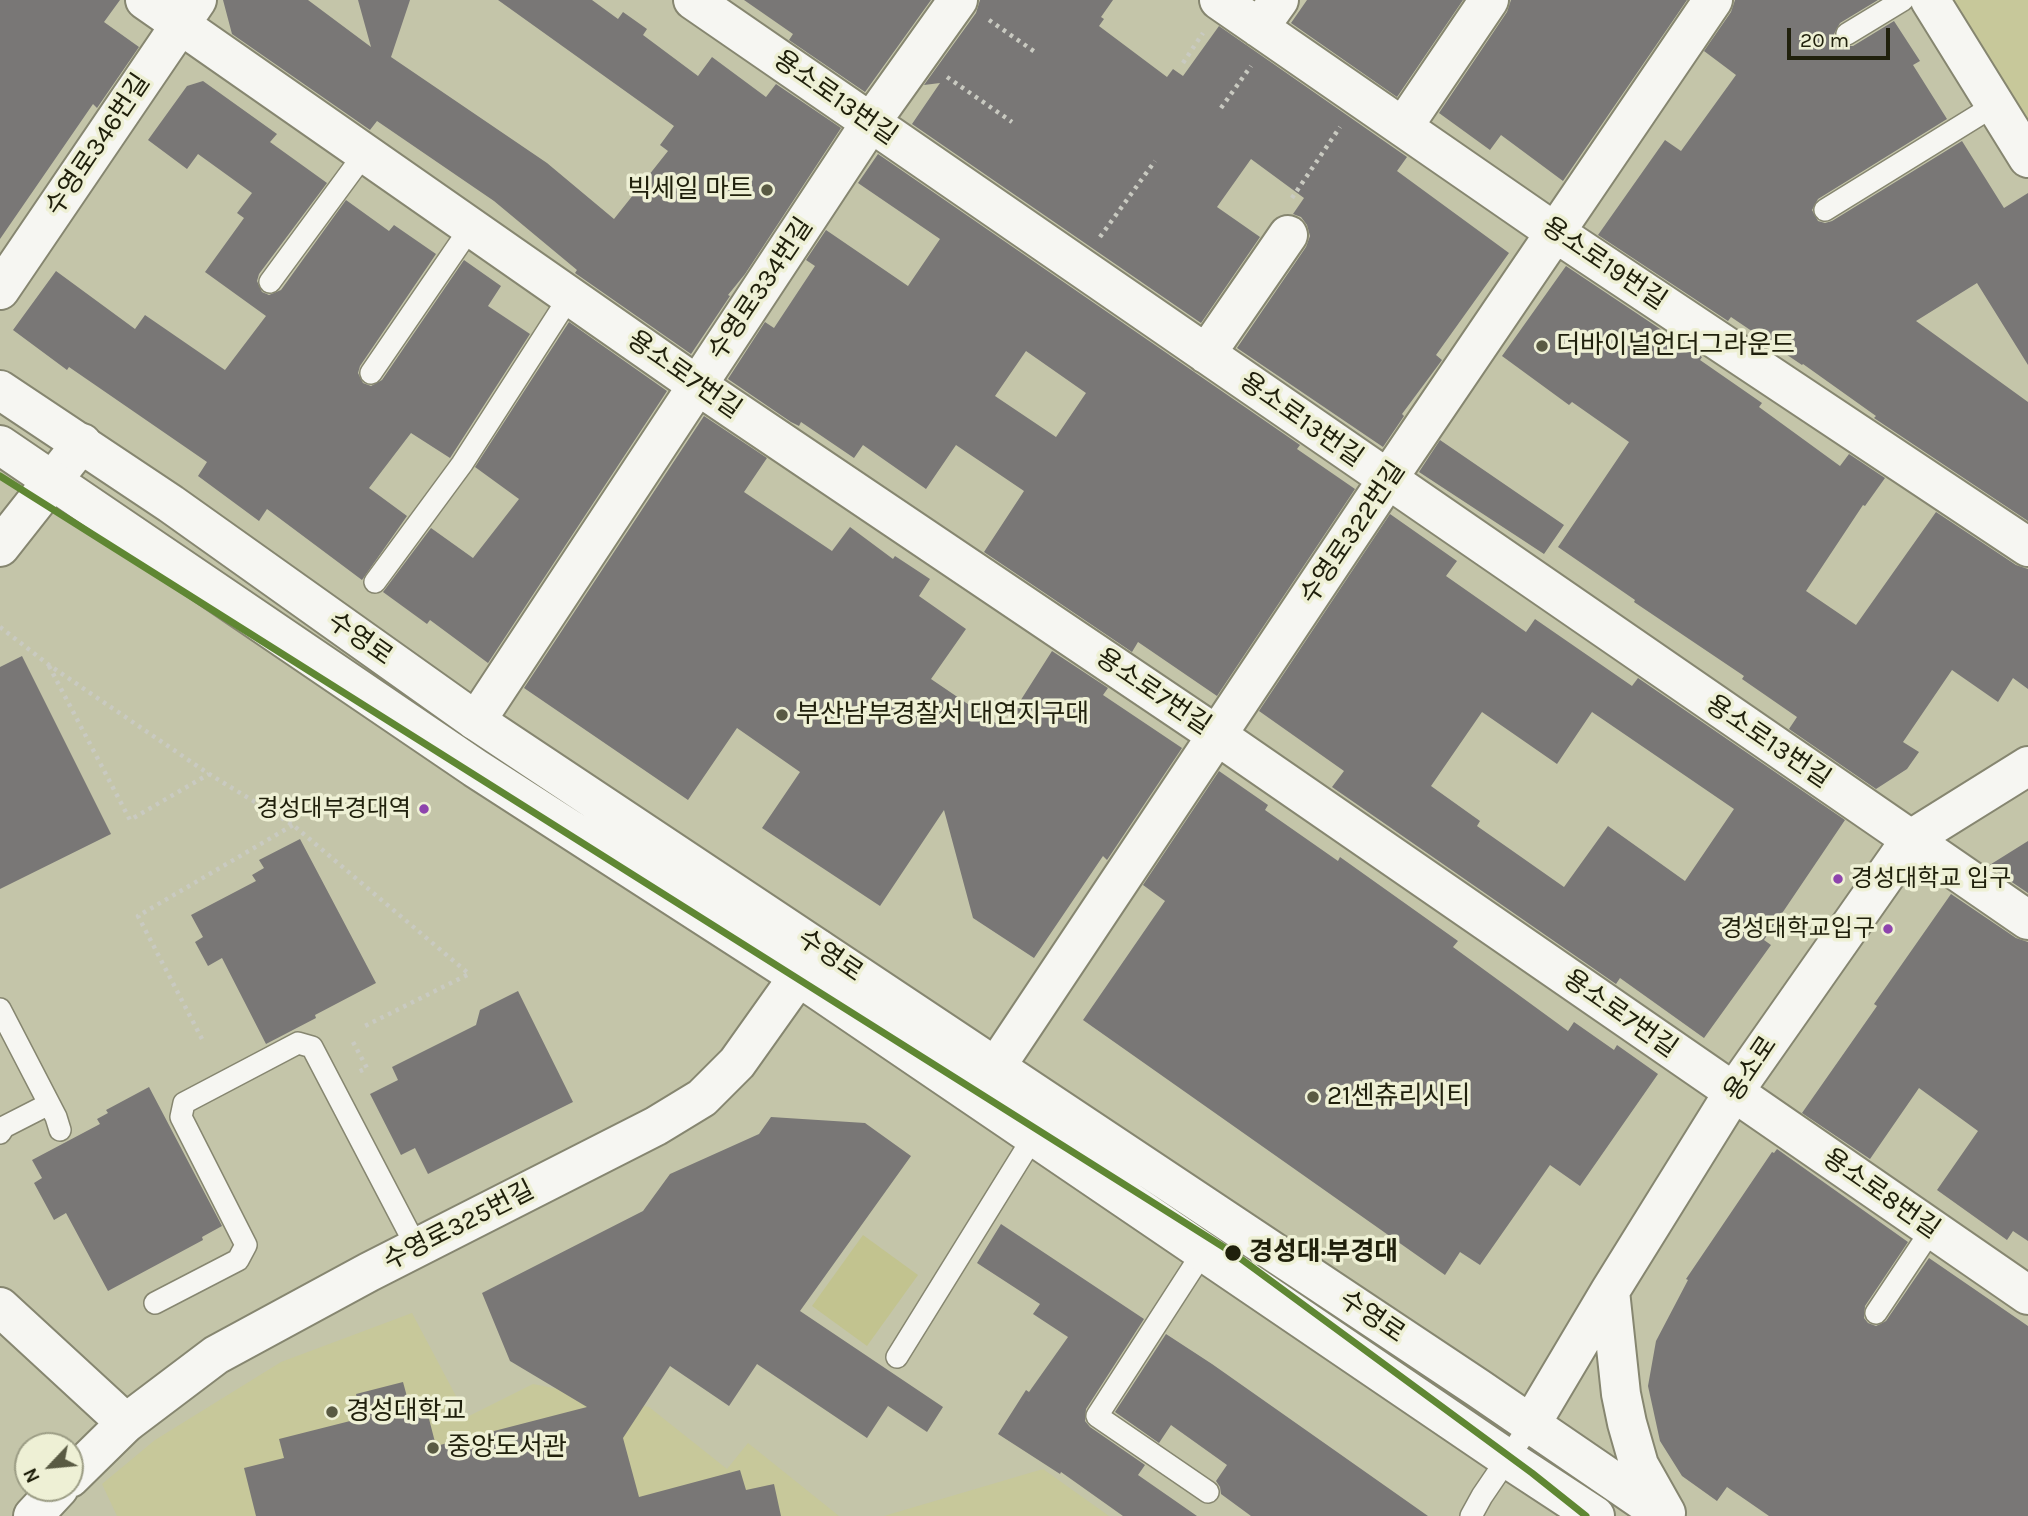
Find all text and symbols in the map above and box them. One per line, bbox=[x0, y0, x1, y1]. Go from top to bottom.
scale bar bbox=[1790, 14, 1893, 58]
text: 20 m bbox=[1800, 28, 1849, 52]
street label: 용소로13번길 bbox=[767, 44, 903, 152]
street label: 수영로346번길 bbox=[39, 68, 157, 222]
place label: 빅세일 마트 bbox=[627, 174, 753, 206]
marker: 빅세일 마트 bbox=[759, 182, 775, 198]
street label: 용소로19번길 bbox=[1536, 211, 1672, 317]
street label: 수영로334번길 bbox=[702, 212, 820, 366]
street label: 용소로7번길 bbox=[621, 324, 747, 426]
place label: 더바이널언더그라운드 bbox=[1556, 330, 1795, 362]
marker: 더바이널언더그라운드 bbox=[1534, 338, 1550, 354]
street label: 용소로13번길 bbox=[1233, 366, 1369, 474]
street label: 수영로322번길 bbox=[1294, 456, 1412, 610]
street label: 수영로 bbox=[322, 606, 398, 672]
street label: 용소로7번길 bbox=[1090, 642, 1216, 742]
street label: 용소로13번길 bbox=[1700, 689, 1836, 795]
place label: 부산남부경찰서 대연지구대 bbox=[796, 699, 1089, 731]
marker: 부산남부경찰서 대연지구대 bbox=[774, 707, 790, 723]
place label: 경성대부경대역 bbox=[256, 795, 411, 823]
marker: 경성대부경대역 bbox=[417, 802, 431, 816]
place label: 경성대학교 입구 bbox=[1851, 865, 2011, 893]
marker: 경성대학교 입구 bbox=[1831, 872, 1845, 886]
place label: 경성대학교입구 bbox=[1720, 915, 1875, 943]
marker: 경성대학교입구 bbox=[1881, 922, 1895, 936]
street label: 수영로 bbox=[792, 923, 868, 989]
street label: 용소로7번길 bbox=[1557, 963, 1683, 1065]
street label: 용소로 bbox=[1718, 1031, 1784, 1107]
place label: 21센츄리시티 bbox=[1327, 1081, 1470, 1113]
marker: 21센츄리시티 bbox=[1305, 1089, 1321, 1105]
street label: 용소로8번길 bbox=[1817, 1142, 1945, 1246]
street label: 수영로325번길 bbox=[379, 1175, 539, 1277]
place label: 경성대·부경대 bbox=[1249, 1237, 1398, 1269]
marker: 경성대·부경대 bbox=[1223, 1243, 1243, 1263]
street label: 수영로 bbox=[1334, 1284, 1410, 1350]
place label: 경성대학교 bbox=[346, 1396, 466, 1428]
marker: 경성대학교 bbox=[324, 1404, 340, 1420]
north arrow bbox=[14, 1432, 84, 1502]
place label: 중앙도서관 bbox=[447, 1432, 567, 1464]
marker: 중앙도서관 bbox=[425, 1440, 441, 1456]
text: N bbox=[19, 1464, 45, 1486]

